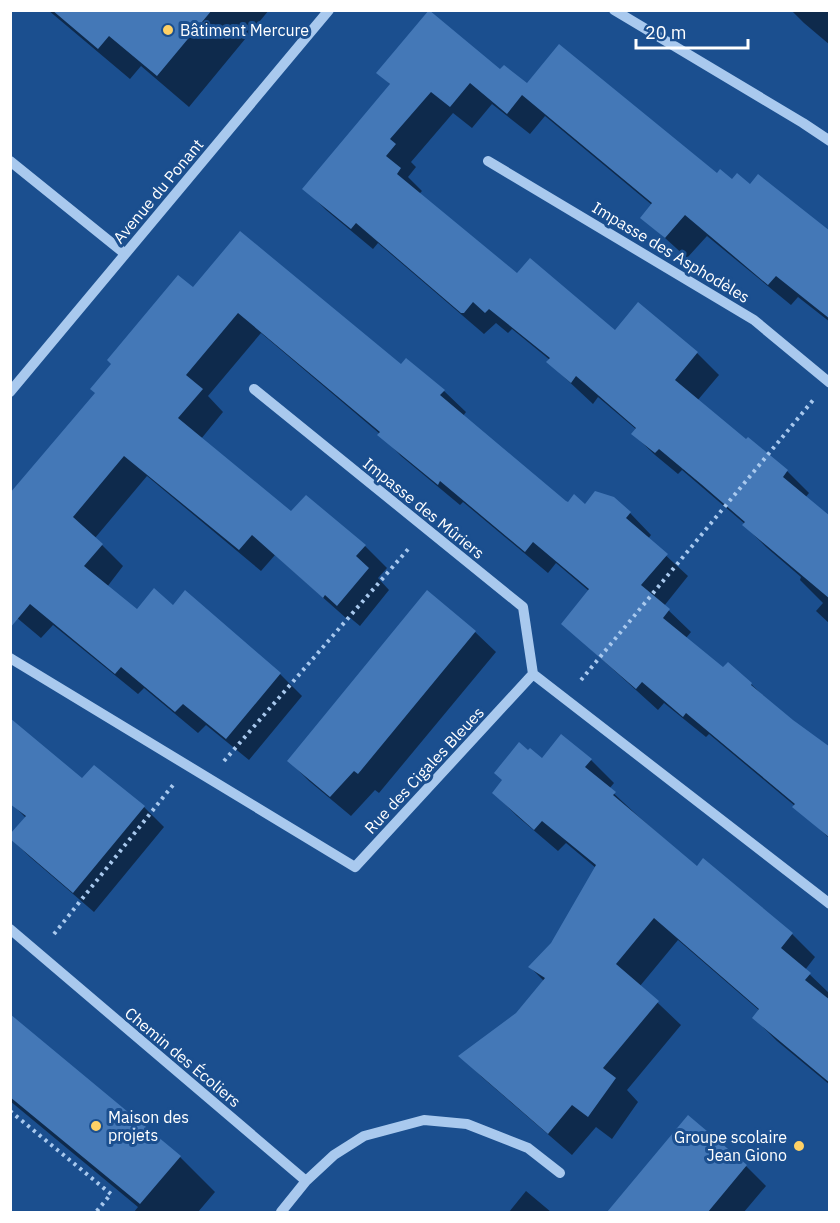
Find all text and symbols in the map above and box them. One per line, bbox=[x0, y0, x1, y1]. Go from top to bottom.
scale bar bbox=[636, 12, 748, 50]
place label: Bâtiment Mercure bbox=[180, 20, 309, 40]
text: 20 m bbox=[645, 21, 687, 44]
marker: Bâtiment Mercure bbox=[161, 23, 175, 37]
street label: Avenue du Ponant bbox=[109, 135, 207, 247]
street label: Impasse des Asphodèles bbox=[589, 197, 753, 307]
street label: Impasse des Mûriers bbox=[359, 453, 489, 563]
street label: Rue des Cigales Bleues bbox=[360, 702, 488, 838]
street label: Chemin des Écoliers bbox=[121, 1002, 246, 1111]
place label: Maison des projets bbox=[108, 1107, 189, 1145]
marker: Maison des projets bbox=[89, 1119, 103, 1133]
place label: Groupe scolaire Jean Giono bbox=[674, 1127, 787, 1165]
marker: Groupe scolaire Jean Giono bbox=[792, 1139, 806, 1153]

